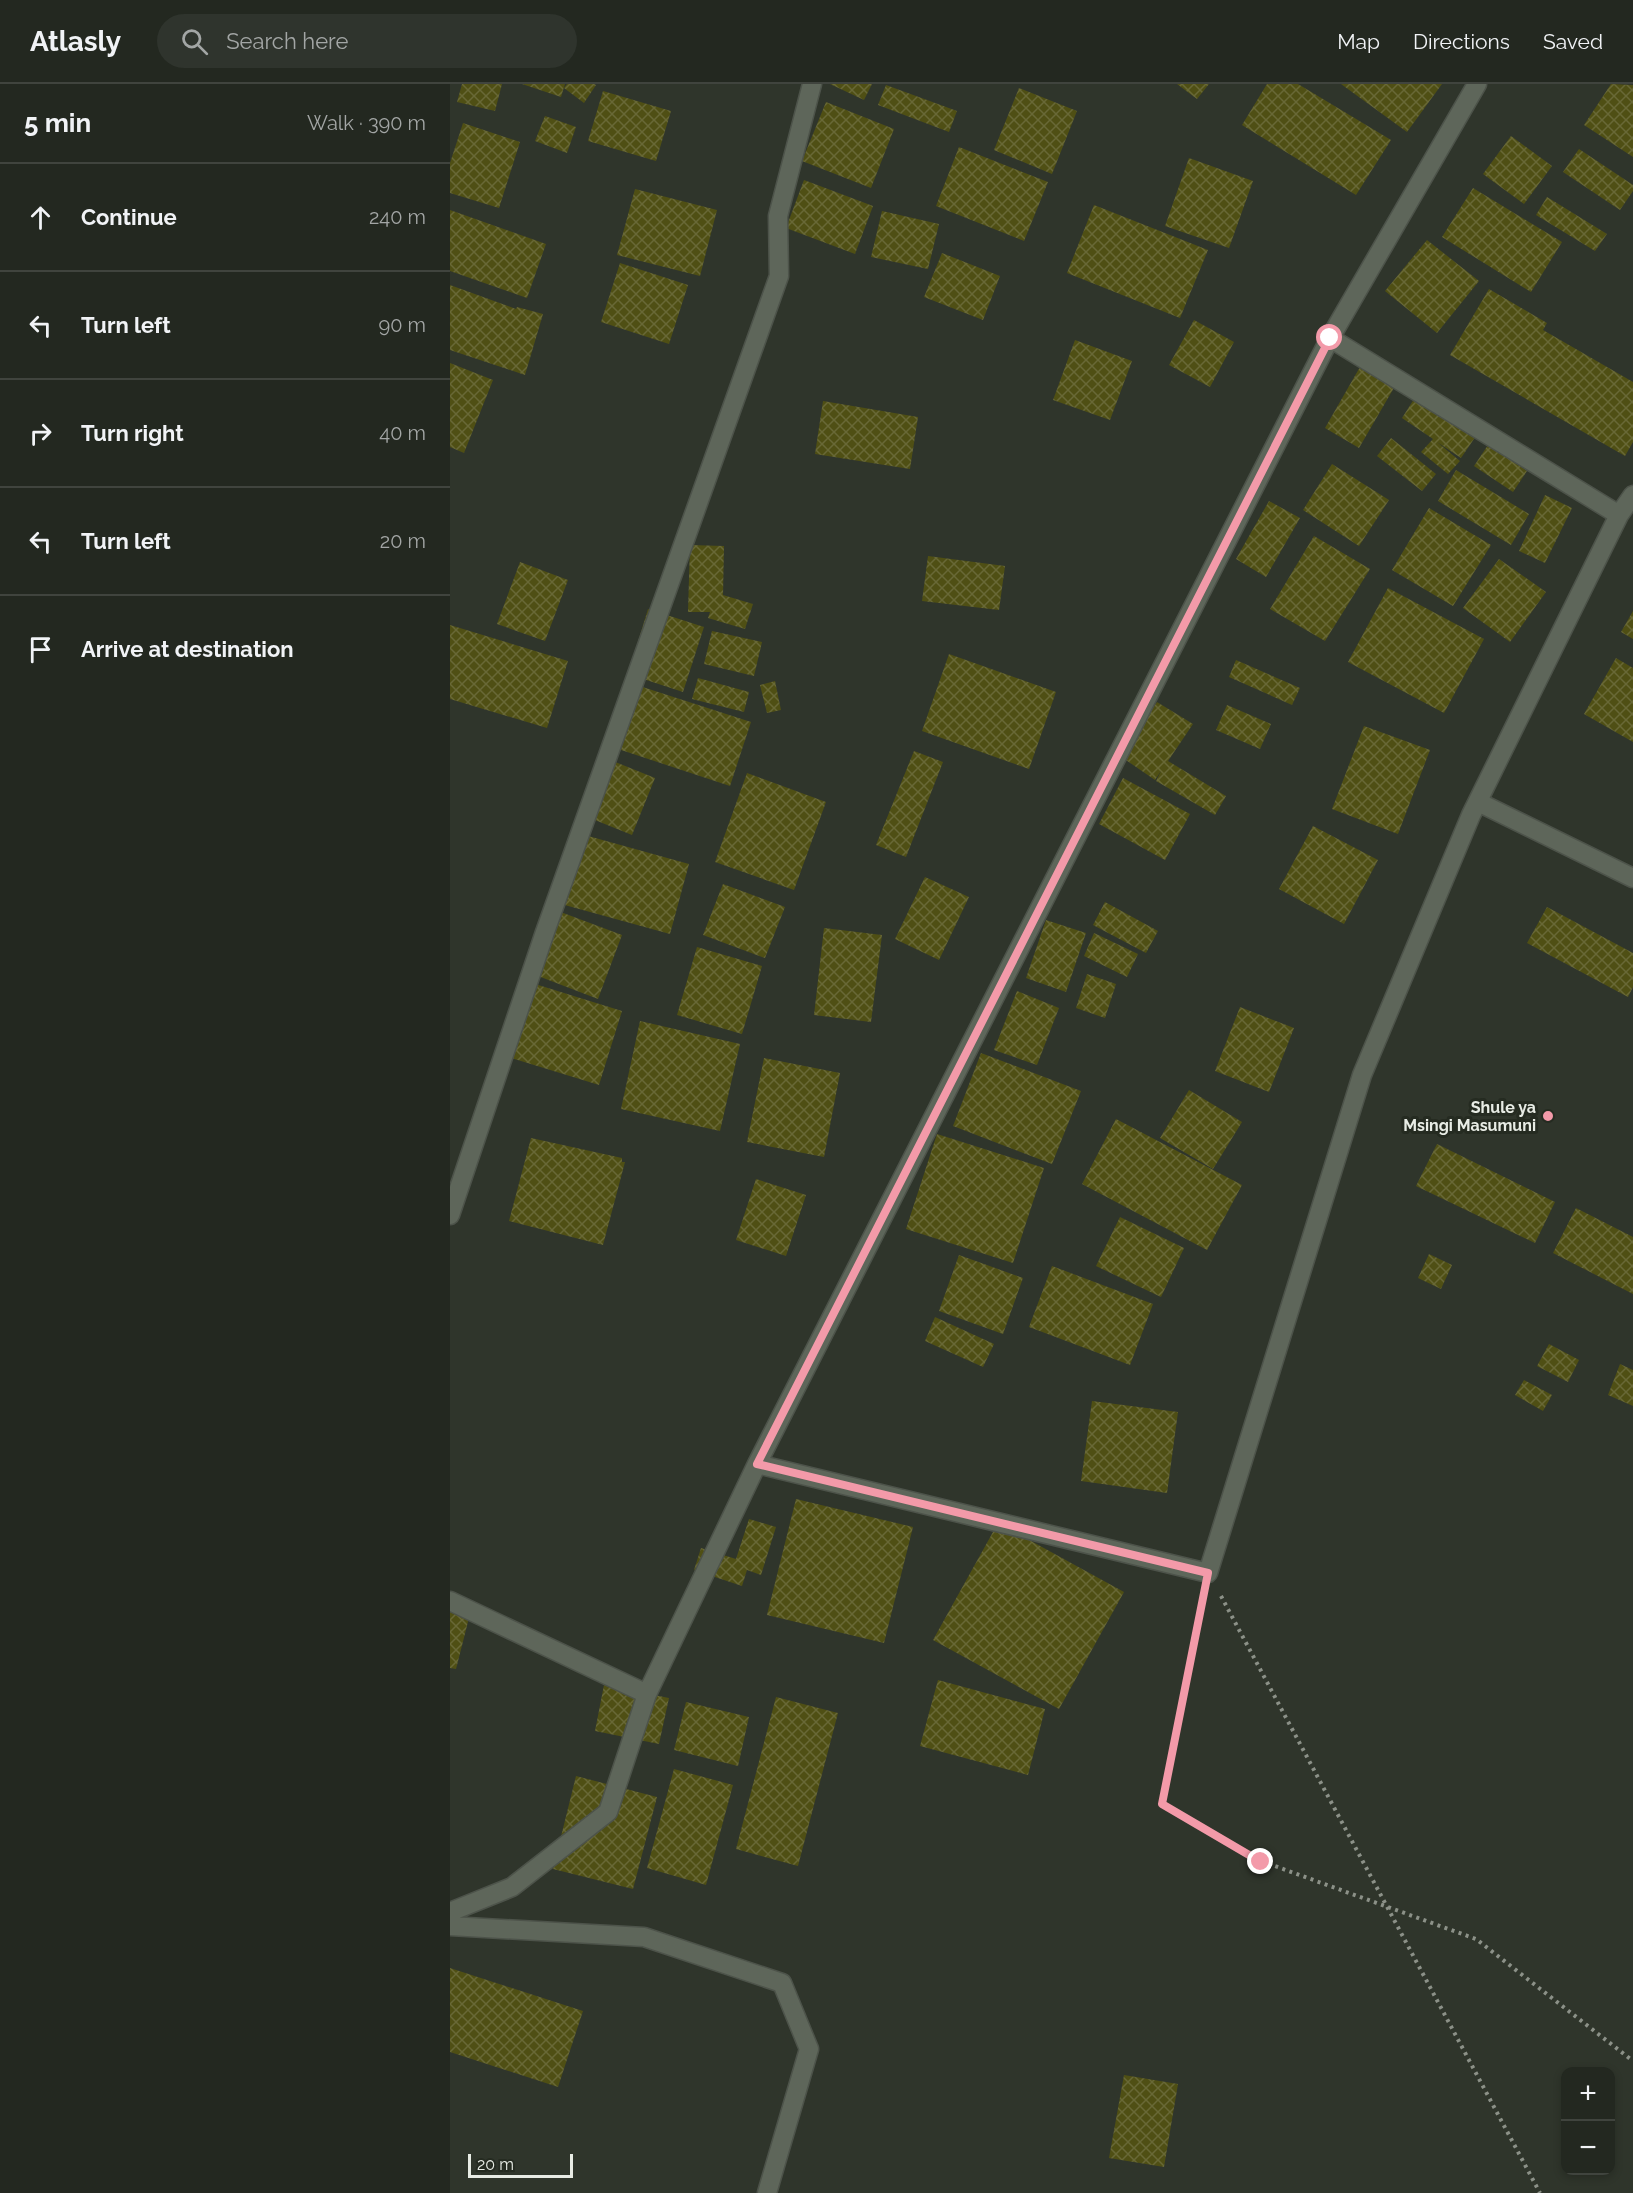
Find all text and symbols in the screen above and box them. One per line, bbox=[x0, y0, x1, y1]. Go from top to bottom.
search box bbox=[157, 14, 577, 68]
text: Atlasly bbox=[30, 25, 121, 58]
icon: search bbox=[178, 25, 211, 58]
text: Search here bbox=[226, 28, 348, 54]
text: Map bbox=[1337, 29, 1380, 54]
text: Directions bbox=[1413, 29, 1510, 54]
text: Saved bbox=[1543, 29, 1603, 54]
text: 5 min bbox=[24, 108, 91, 138]
text: Walk · 390 m bbox=[307, 111, 426, 135]
icon: ahead bbox=[24, 201, 57, 234]
text: Continue bbox=[81, 204, 177, 230]
text: 240 m bbox=[369, 205, 426, 229]
icon: left bbox=[24, 309, 57, 342]
text: Turn left bbox=[81, 312, 171, 338]
text: 90 m bbox=[379, 313, 426, 337]
route start bbox=[1316, 324, 1342, 350]
icon: right bbox=[24, 417, 57, 450]
text: Turn right bbox=[81, 420, 184, 446]
text: 40 m bbox=[379, 421, 426, 445]
icon: left bbox=[24, 525, 57, 558]
text: Turn left bbox=[81, 528, 171, 554]
text: 20 m bbox=[380, 529, 426, 553]
icon: arrive bbox=[24, 633, 57, 666]
text: Arrive at destination bbox=[81, 636, 294, 662]
place label: Shule ya Msingi Masumuni bbox=[1403, 1098, 1536, 1135]
marker: Shule ya Msingi Masumuni bbox=[1541, 1109, 1555, 1123]
route end bbox=[1247, 1848, 1273, 1874]
map controls bbox=[1561, 2067, 1615, 2175]
button: + bbox=[1561, 2067, 1615, 2121]
button: − bbox=[1561, 2121, 1615, 2175]
scale bar bbox=[468, 2151, 573, 2178]
text: 20 m bbox=[477, 2155, 514, 2174]

